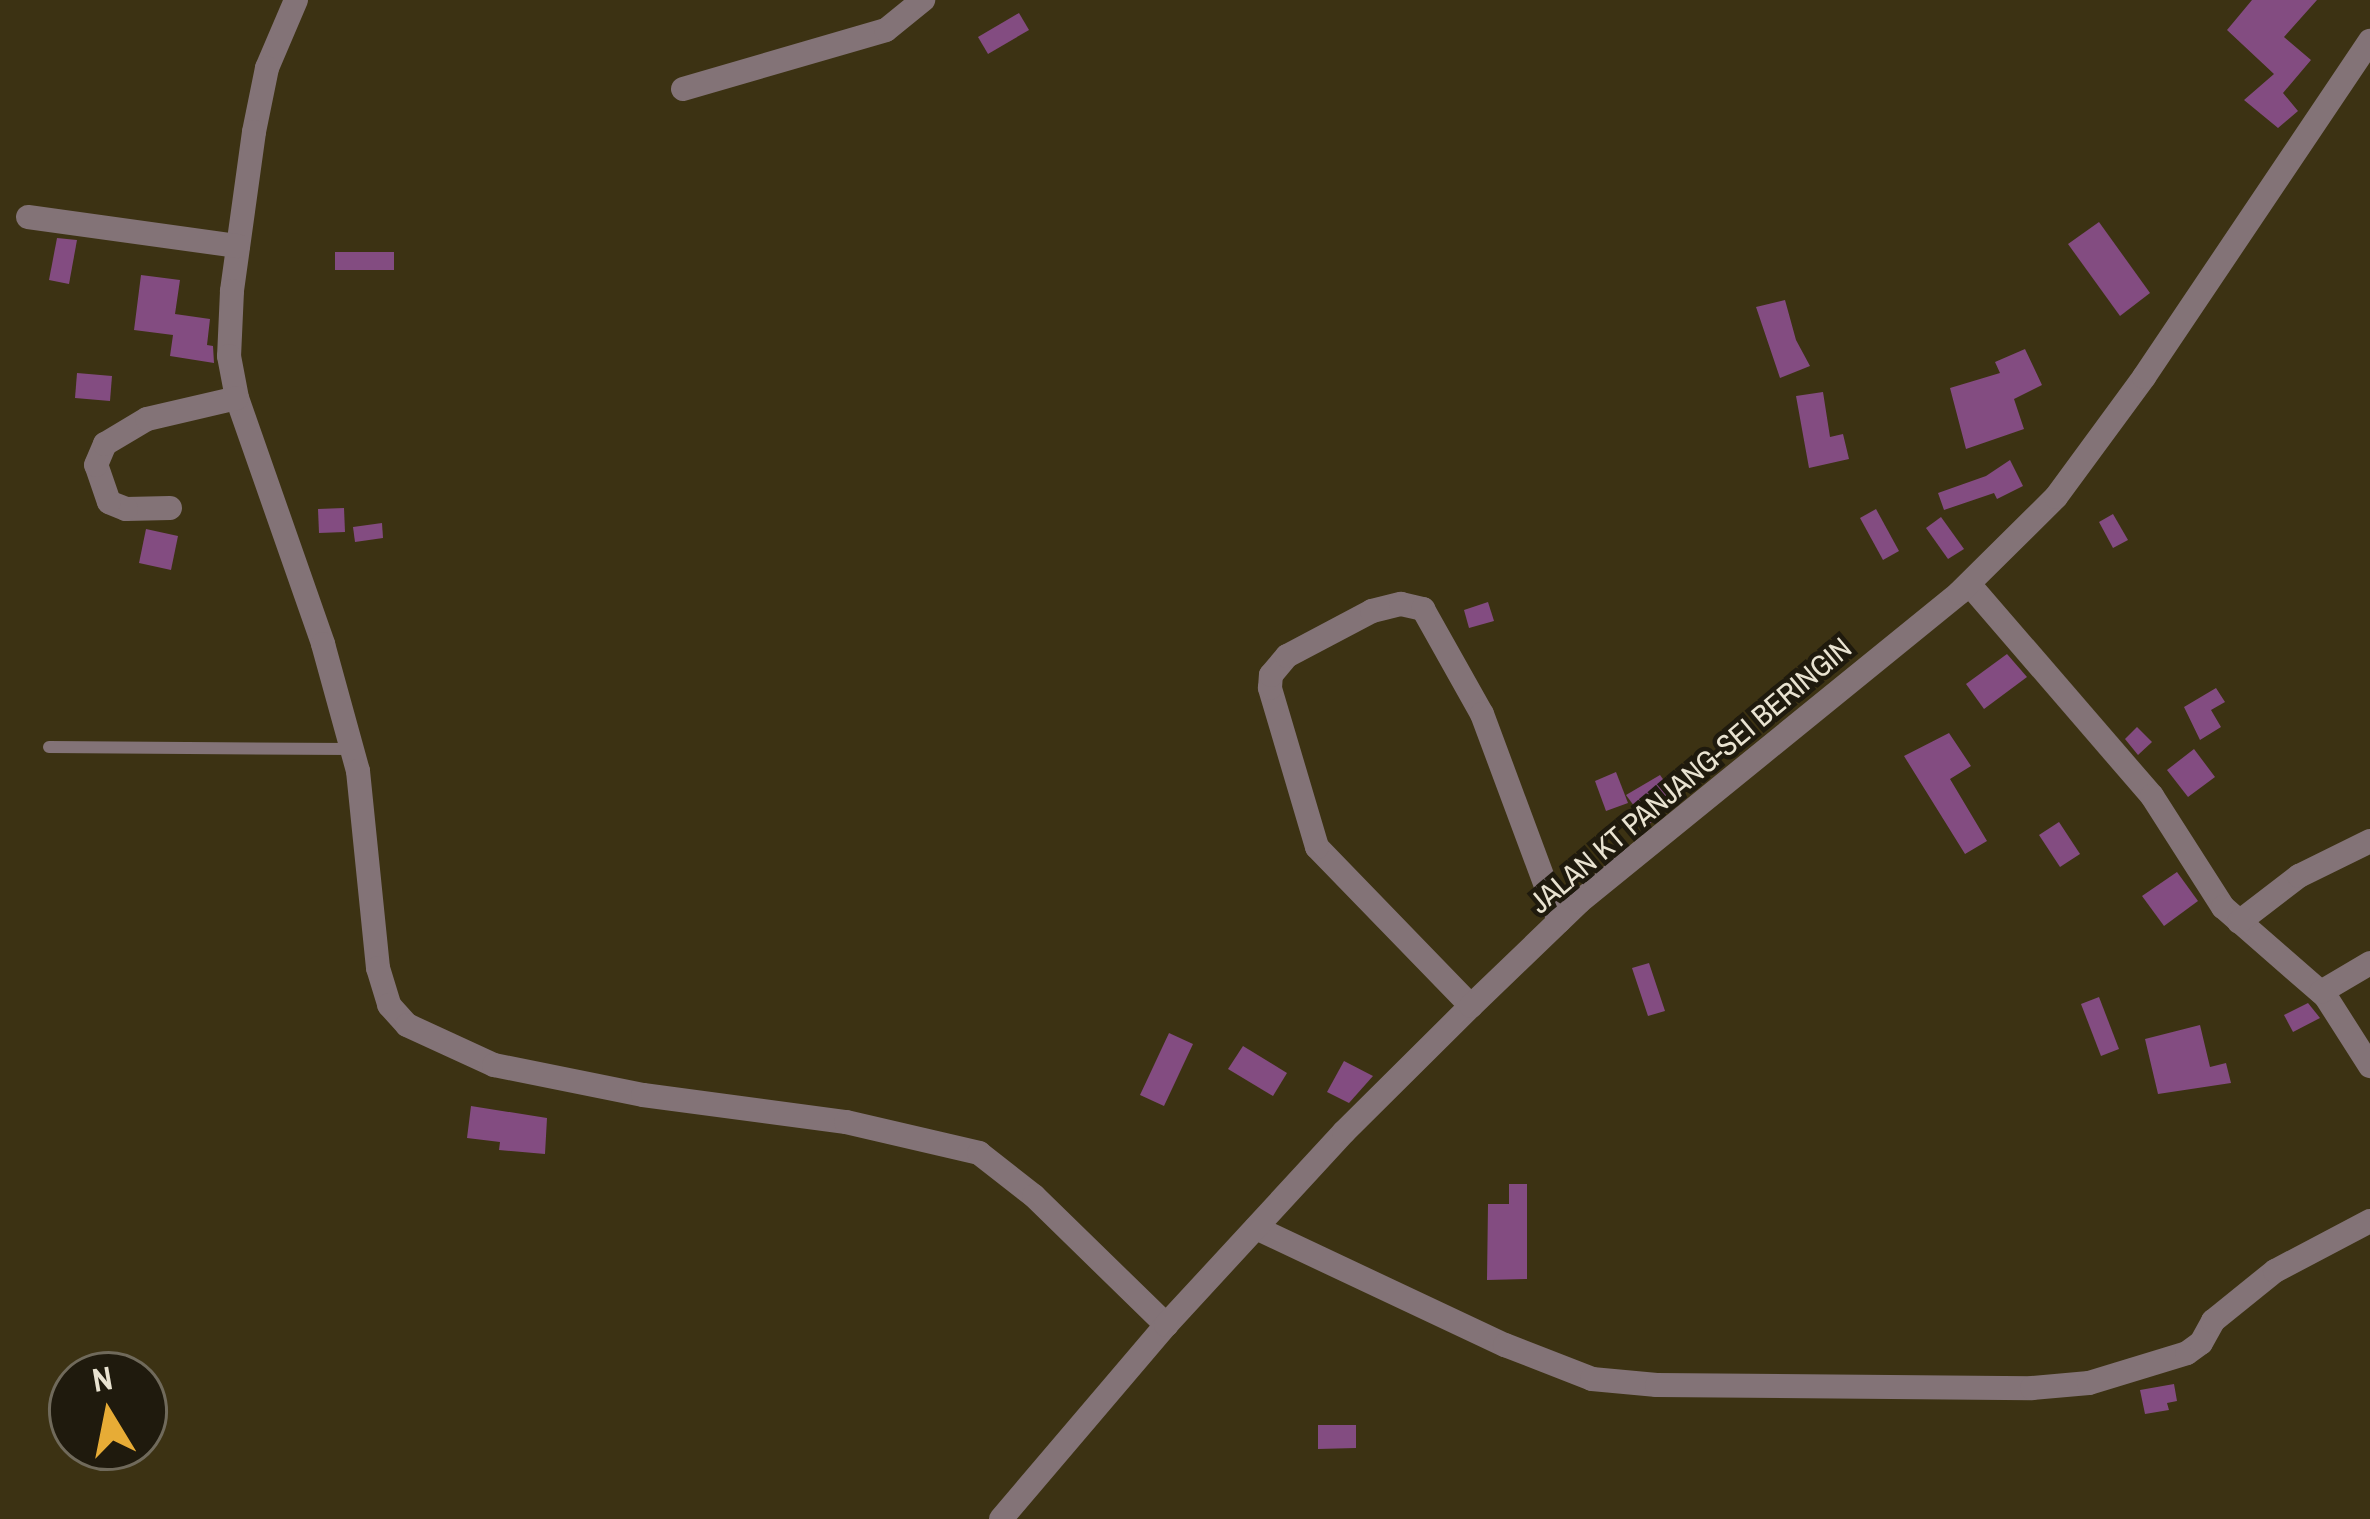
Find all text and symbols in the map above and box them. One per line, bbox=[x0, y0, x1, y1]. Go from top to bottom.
street label: JALAN KT PANJANG-SEI BERINGIN bbox=[1522, 630, 1858, 920]
north arrow bbox=[48, 1351, 168, 1471]
text: N bbox=[89, 1355, 116, 1402]

